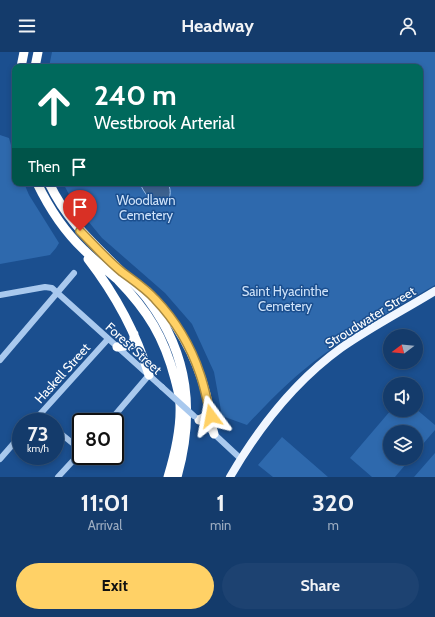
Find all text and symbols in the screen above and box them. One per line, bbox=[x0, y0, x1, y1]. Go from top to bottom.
icon: menu bbox=[16, 15, 38, 37]
text: Headway bbox=[181, 15, 254, 37]
icon: person bbox=[397, 15, 419, 37]
text: 240 m bbox=[94, 78, 177, 112]
icon: ahead bbox=[28, 80, 80, 132]
text: Westbrook Arterial bbox=[94, 112, 235, 134]
icon: arrive bbox=[68, 156, 90, 178]
text: Then bbox=[28, 158, 60, 176]
pin bbox=[63, 190, 97, 231]
park label: Woodlawn Cemetery bbox=[116, 192, 176, 223]
icon: arrive bbox=[69, 196, 91, 218]
street label: Stroudwater Street bbox=[322, 282, 419, 351]
park label: Saint Hyacinthe Cemetery bbox=[242, 283, 329, 314]
street label: Forest Street bbox=[103, 319, 166, 378]
north arrow bbox=[383, 329, 423, 369]
map controls bbox=[383, 329, 423, 465]
street label: Haskell Street bbox=[31, 339, 94, 406]
button: sound bbox=[383, 377, 423, 417]
position arrow bbox=[190, 395, 232, 437]
speed limit sign: 80 bbox=[72, 413, 124, 465]
text: 73 bbox=[28, 422, 48, 446]
button: layers bbox=[383, 425, 423, 465]
text: km/h bbox=[27, 442, 49, 455]
text: 11:01 bbox=[81, 488, 129, 517]
text: 1 bbox=[216, 488, 225, 517]
text: 320 bbox=[312, 488, 354, 517]
text: Arrival bbox=[88, 517, 122, 533]
text: min bbox=[210, 517, 231, 533]
text: m bbox=[327, 517, 339, 533]
button: Exit bbox=[16, 563, 214, 609]
button: Share bbox=[222, 563, 419, 609]

